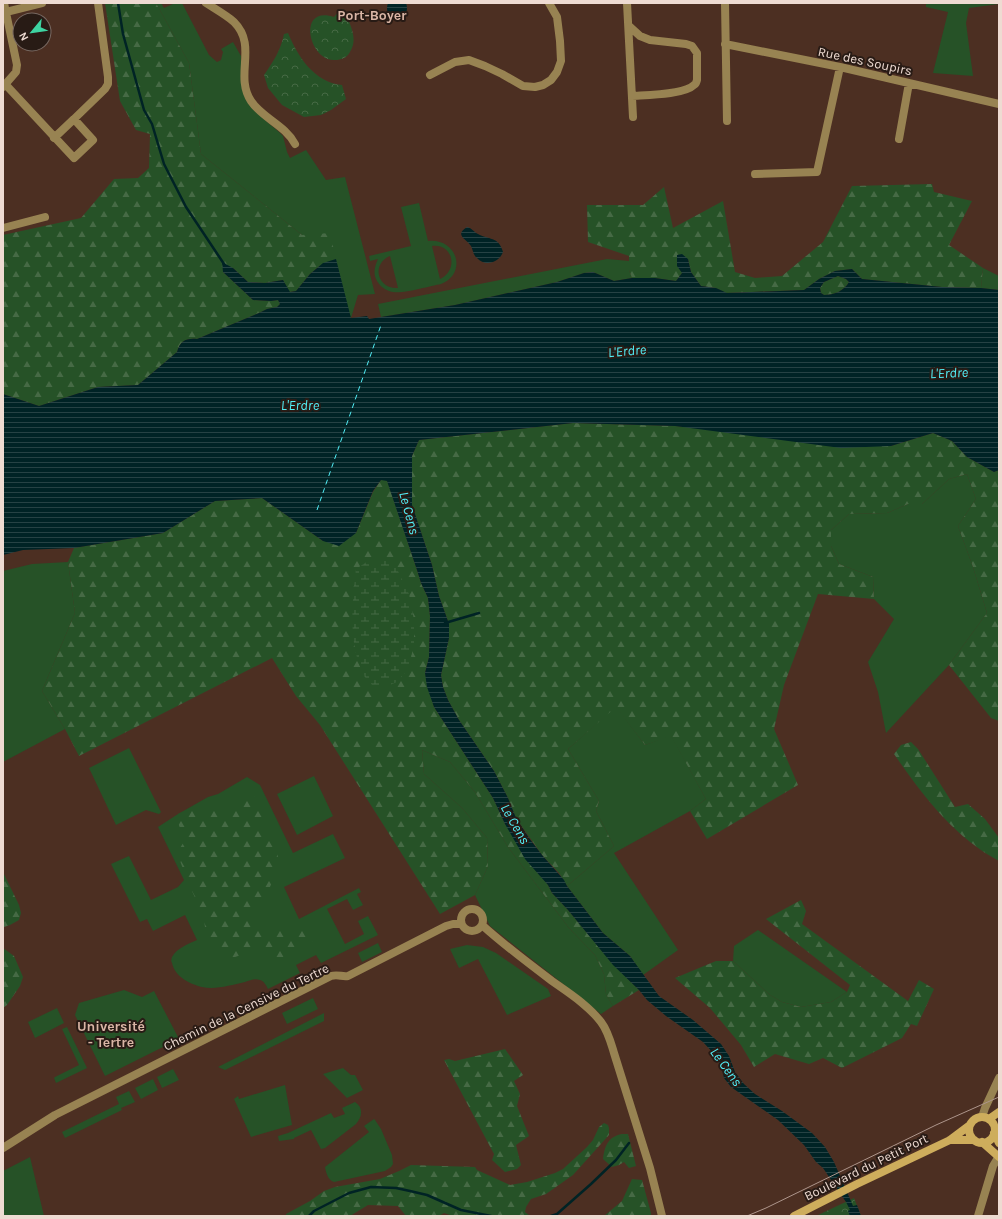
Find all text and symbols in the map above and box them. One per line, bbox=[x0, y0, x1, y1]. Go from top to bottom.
district label: Port-Boyer bbox=[337, 7, 407, 24]
north arrow bbox=[12, 12, 52, 52]
text: N bbox=[16, 30, 31, 43]
street label: Rue des Soupirs bbox=[817, 44, 914, 78]
water label: L'Erdre bbox=[607, 341, 647, 361]
water label: L'Erdre bbox=[930, 364, 969, 382]
water label: L'Erdre bbox=[281, 397, 320, 414]
water label: Le Cens bbox=[395, 490, 423, 537]
water label: Le Cens bbox=[497, 801, 534, 848]
street label: Chemin de la Censive du Tertre bbox=[161, 960, 331, 1054]
district label: Université - Tertre bbox=[77, 1018, 145, 1051]
water label: Le Cens bbox=[706, 1044, 746, 1090]
street label: Boulevard du Petit Port bbox=[802, 1130, 930, 1203]

